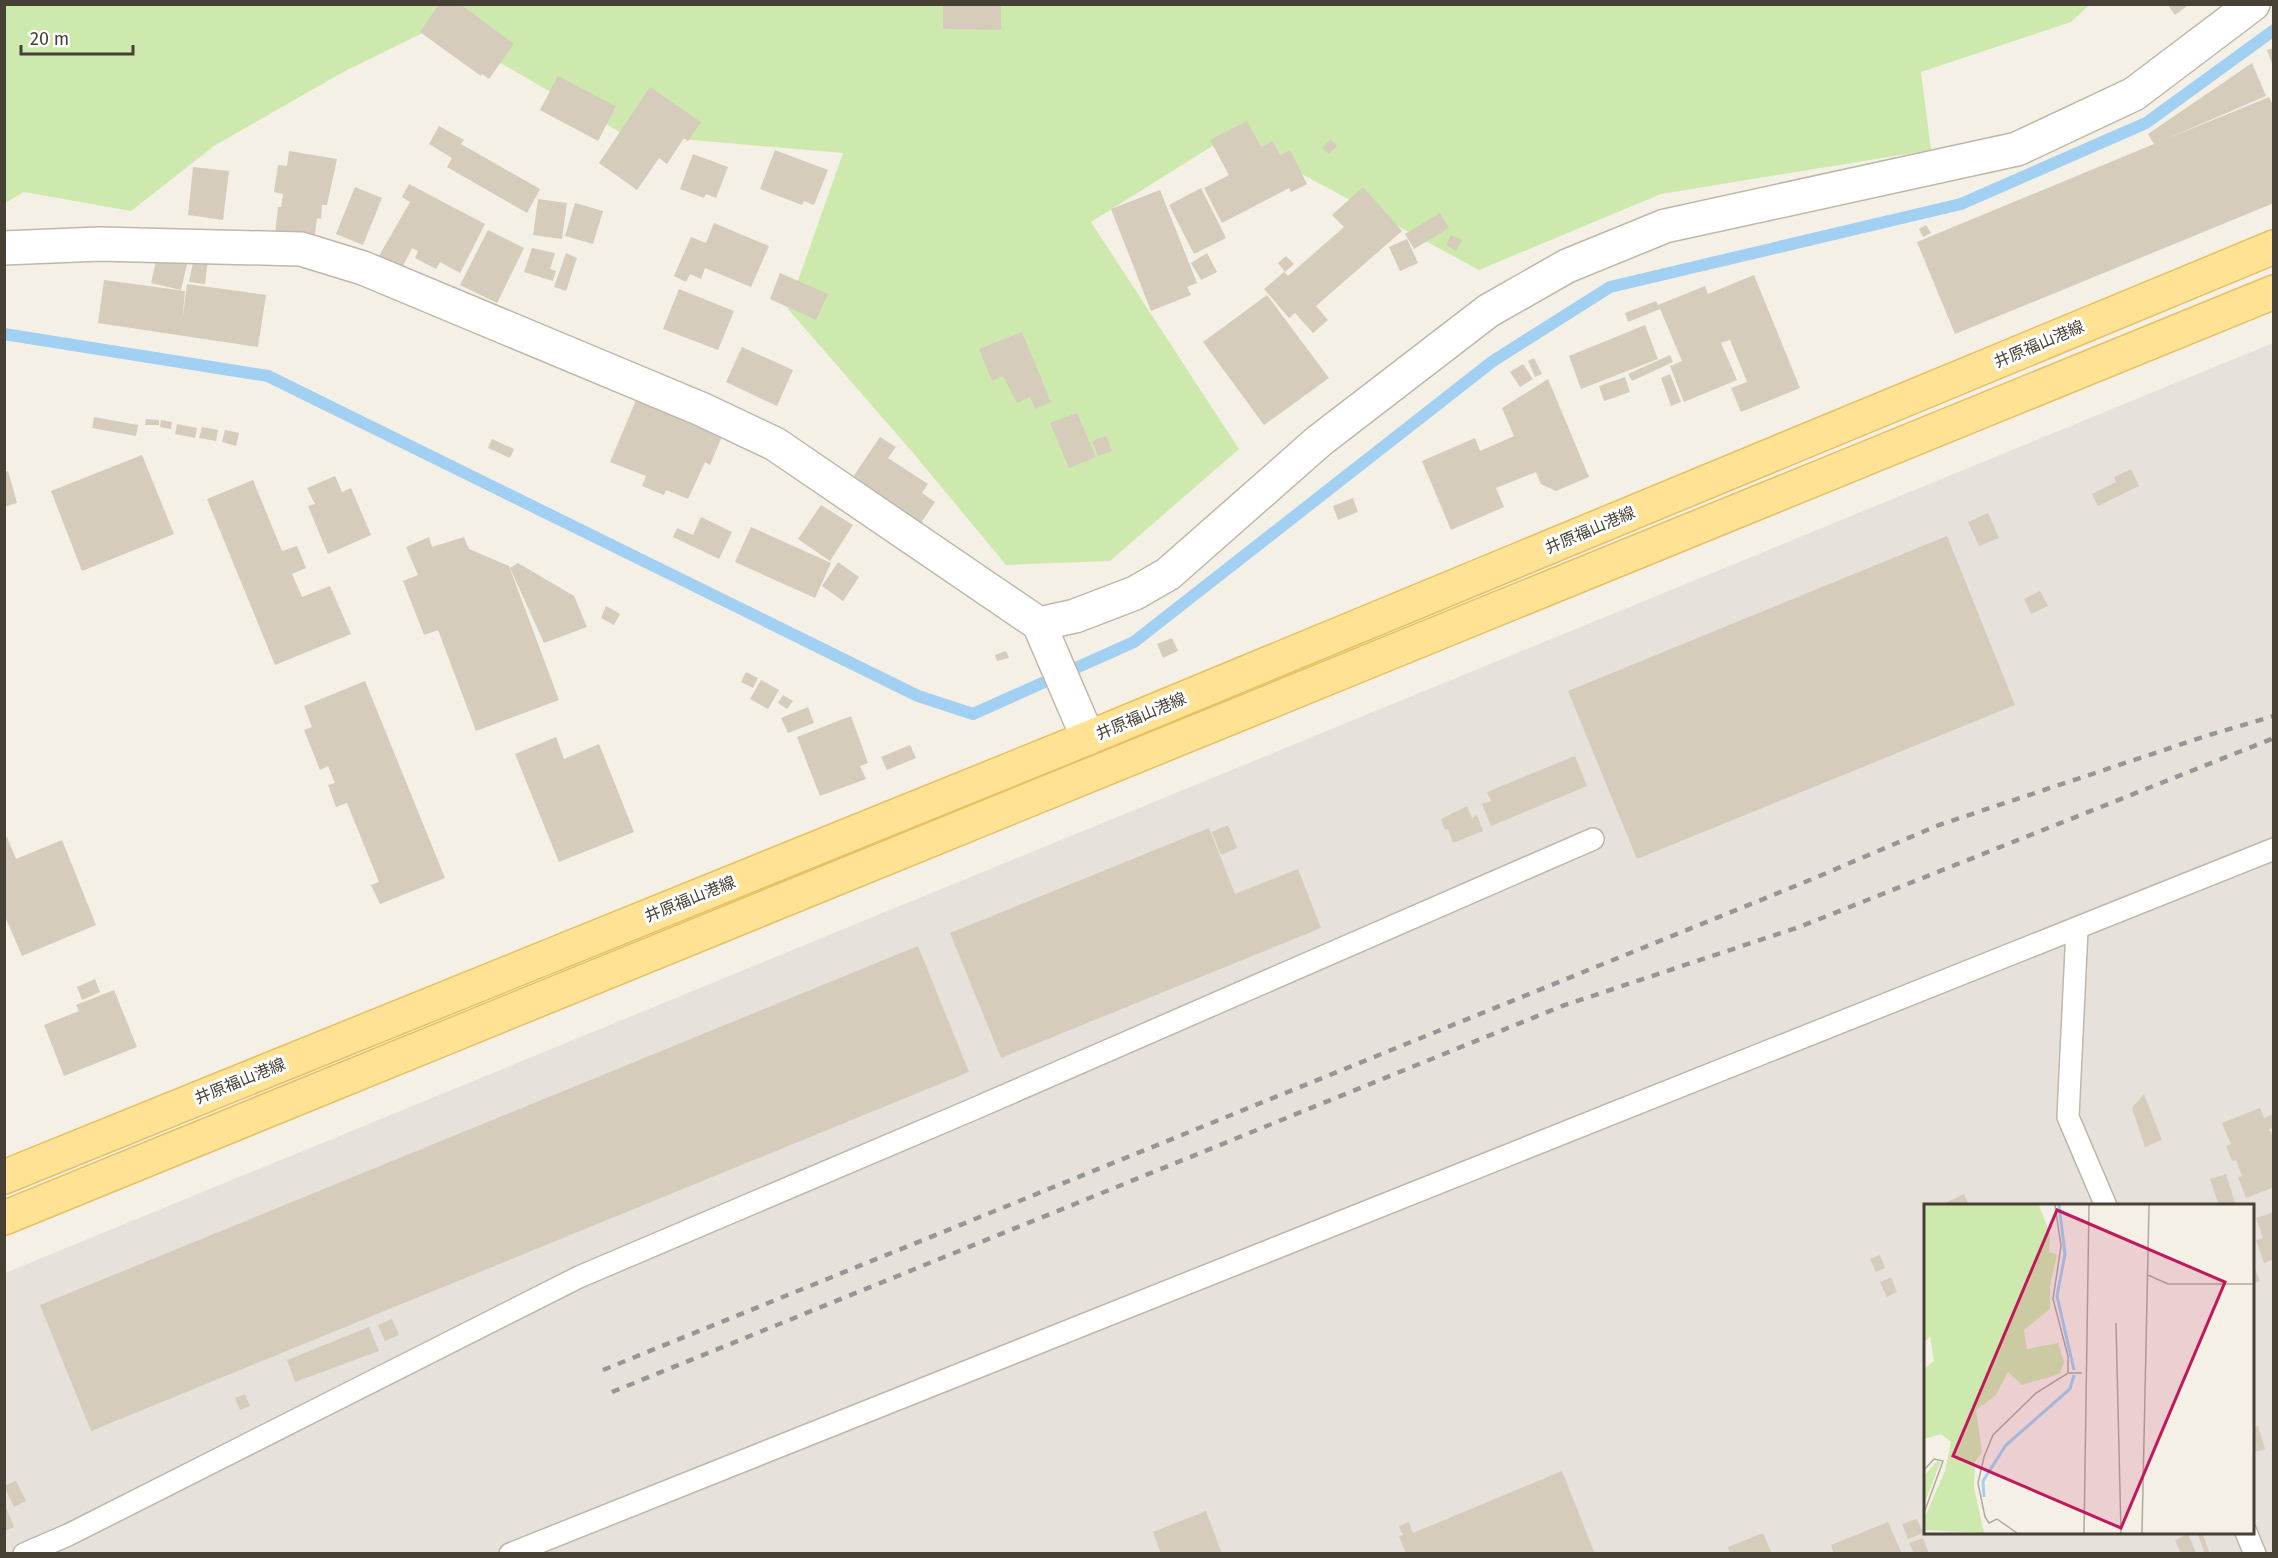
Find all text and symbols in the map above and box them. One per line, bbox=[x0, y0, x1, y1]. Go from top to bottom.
scale bar bbox=[21, 18, 134, 56]
text: 20 m bbox=[30, 28, 69, 50]
street label: 井原福山港線 bbox=[1991, 316, 2087, 372]
street label: 井原福山港線 bbox=[1542, 502, 1638, 558]
street label: 井原福山港線 bbox=[1093, 688, 1189, 744]
street label: 井原福山港線 bbox=[642, 872, 738, 926]
street label: 井原福山港線 bbox=[192, 1054, 288, 1108]
inset map bbox=[1924, 1204, 2254, 1534]

